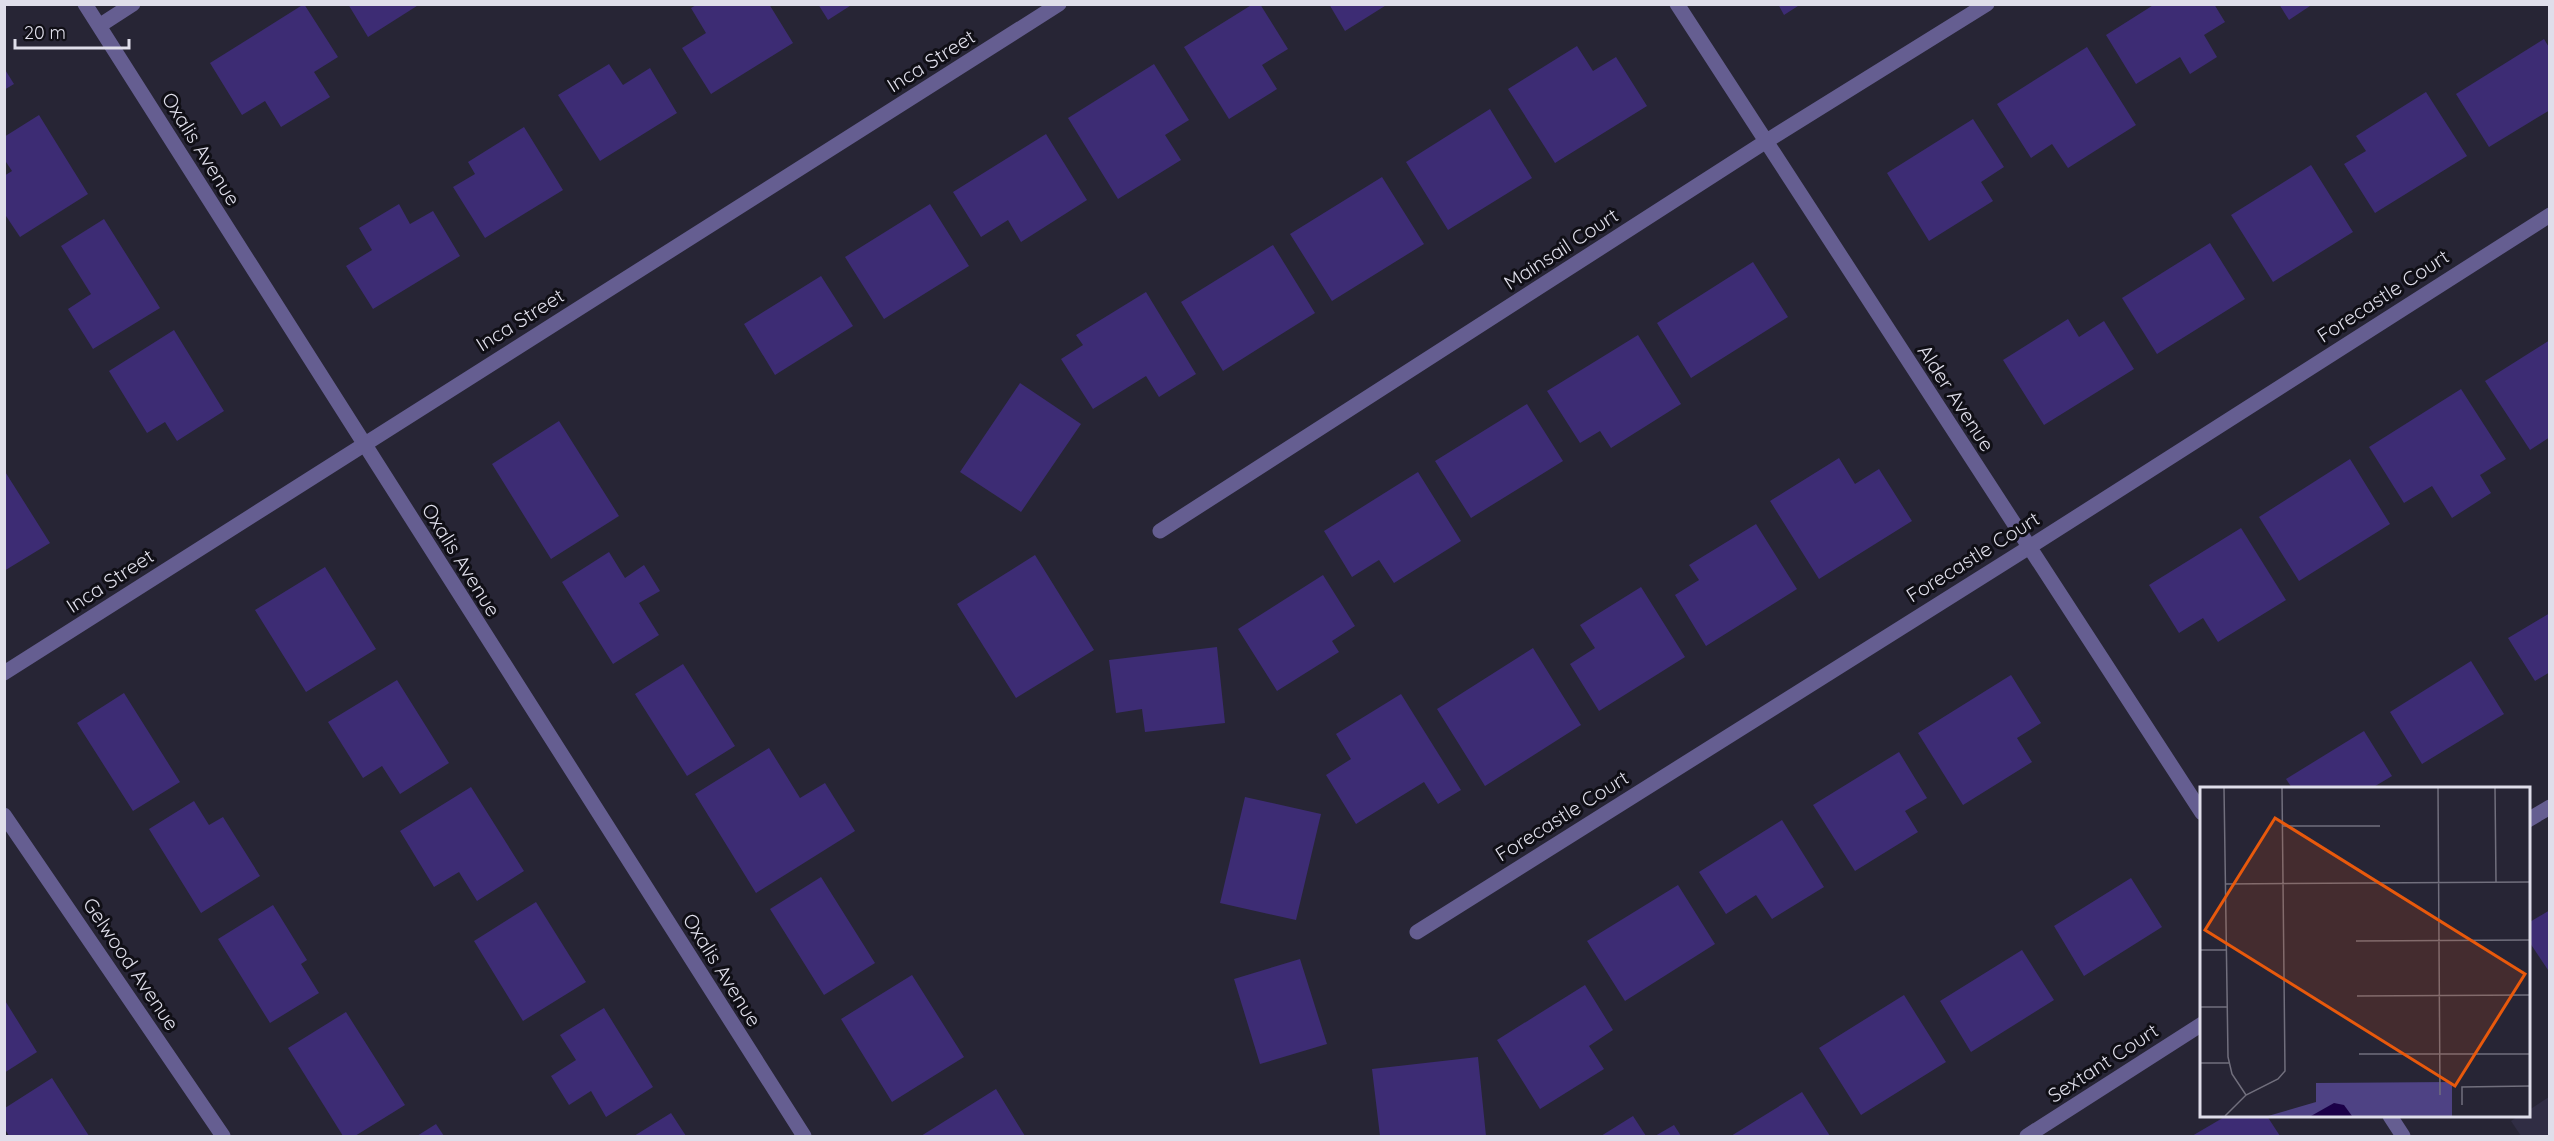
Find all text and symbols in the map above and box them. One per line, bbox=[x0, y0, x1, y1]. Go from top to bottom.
scale bar bbox=[15, 12, 129, 50]
text: 20 m bbox=[24, 21, 66, 44]
street label: Inca Street bbox=[882, 24, 980, 97]
street label: Oxalis Avenue bbox=[157, 87, 246, 210]
street label: Mainsail Court bbox=[1499, 202, 1623, 295]
street label: Forecastle Court bbox=[2312, 243, 2454, 348]
street label: Inca Street bbox=[471, 283, 569, 356]
street label: Alder Avenue bbox=[1913, 340, 2000, 456]
street label: Oxalis Avenue bbox=[417, 498, 506, 621]
street label: Forecastle Court bbox=[1901, 505, 2044, 608]
street label: Inca Street bbox=[61, 543, 158, 618]
street label: Forecastle Court bbox=[1490, 764, 1633, 867]
inset map bbox=[2200, 787, 2530, 1117]
street label: Gelwood Avenue bbox=[78, 893, 185, 1035]
street label: Oxalis Avenue bbox=[678, 908, 767, 1031]
street label: Sextant Court bbox=[2043, 1017, 2163, 1108]

